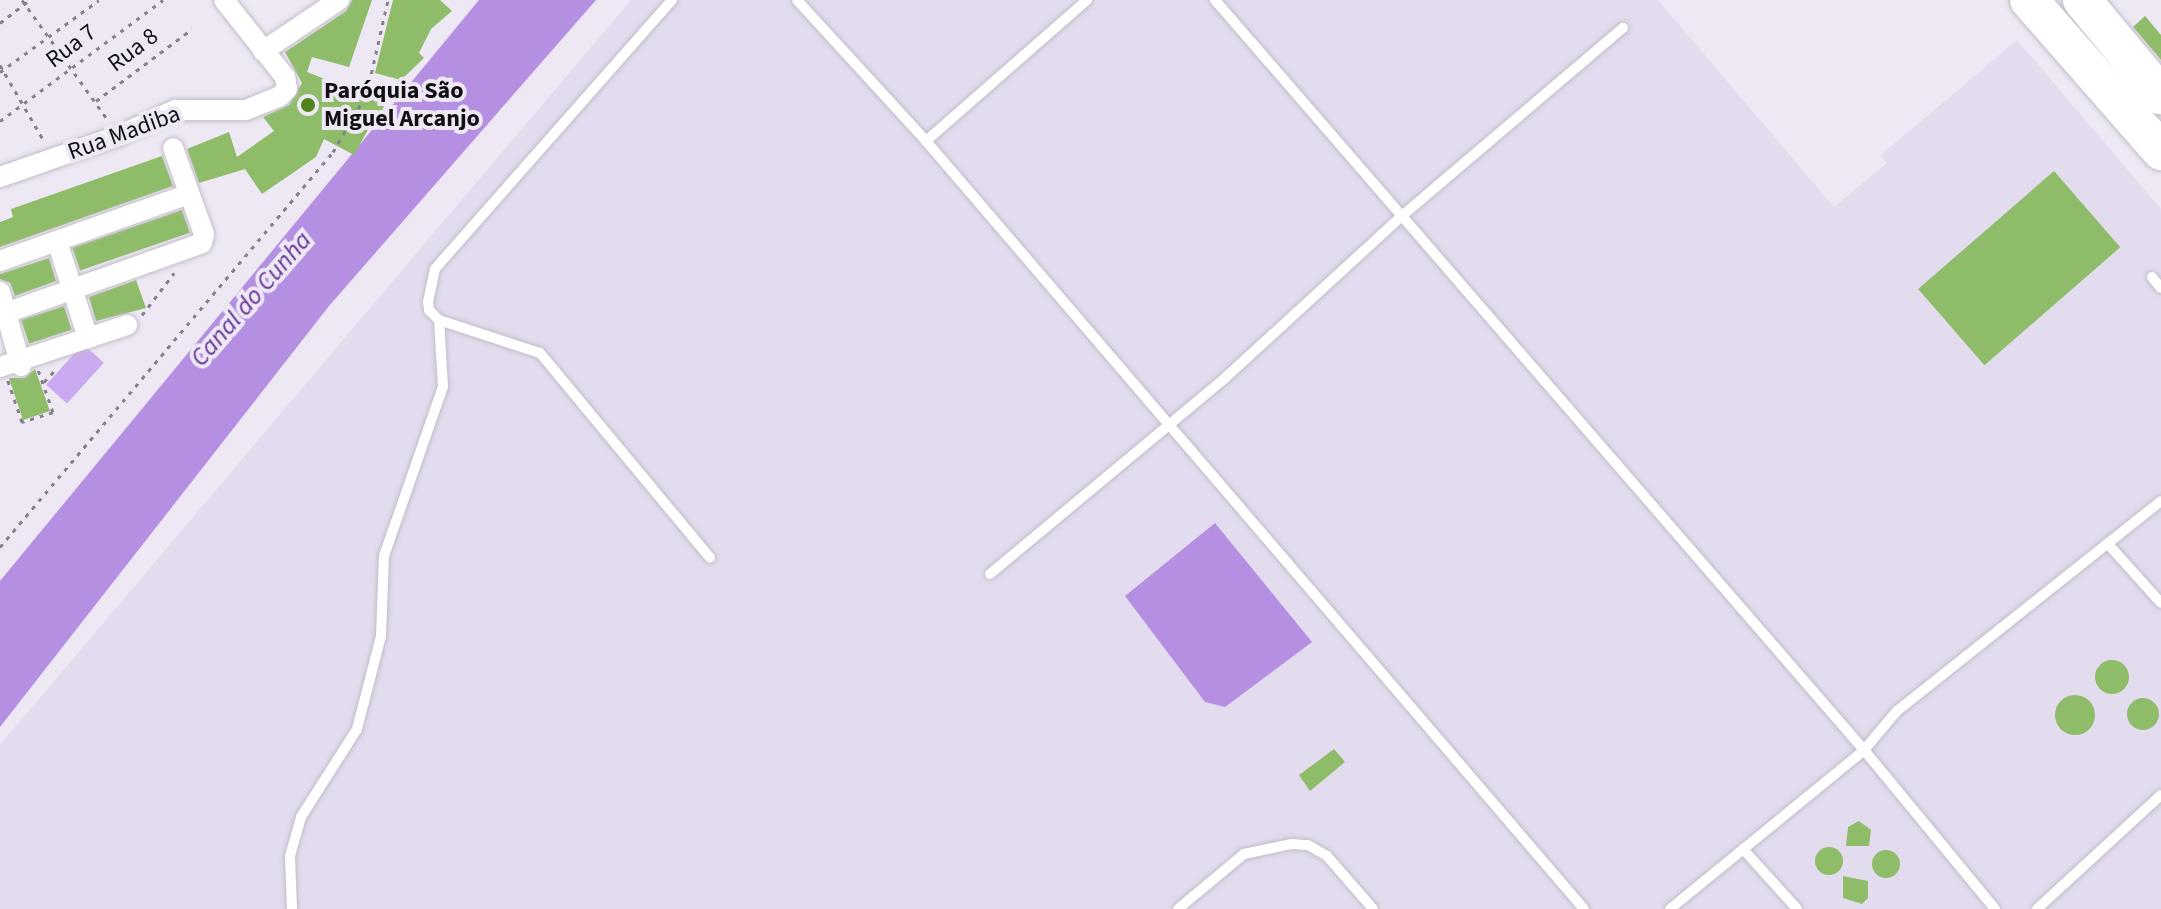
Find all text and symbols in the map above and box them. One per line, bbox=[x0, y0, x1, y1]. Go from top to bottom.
street label: Rua 7 bbox=[40, 18, 102, 74]
street label: Rua 8 bbox=[102, 22, 164, 78]
place label: Paróquia São Miguel Arcanjo bbox=[324, 77, 480, 133]
marker: Paróquia São Miguel Arcanjo bbox=[299, 96, 317, 114]
street label: Rua Madiba bbox=[64, 99, 184, 167]
water label: Canal do Cunha bbox=[184, 225, 318, 373]

